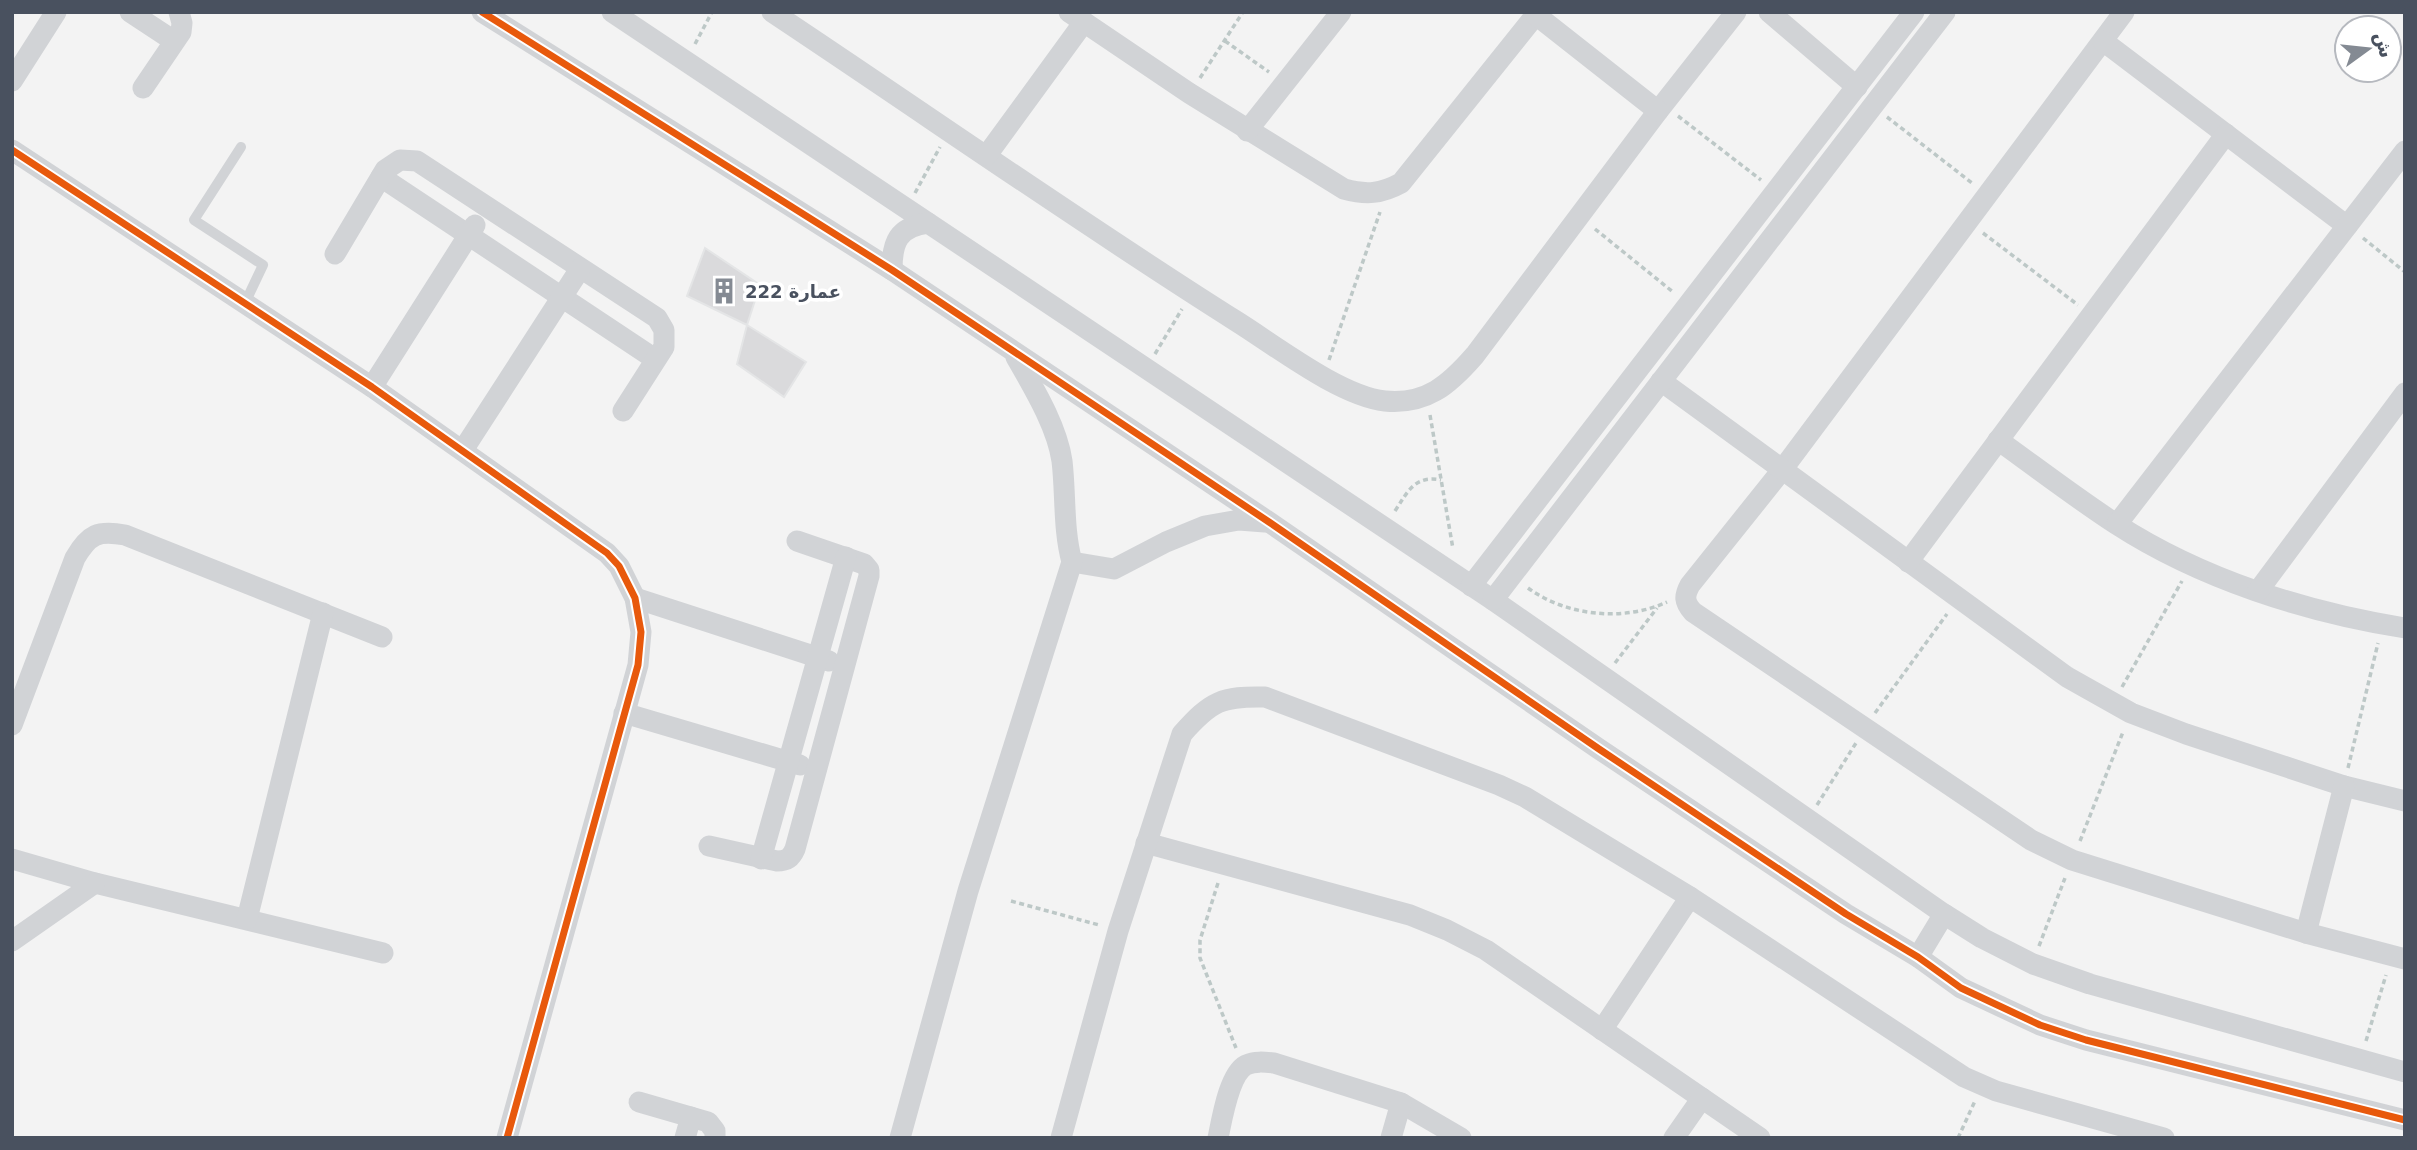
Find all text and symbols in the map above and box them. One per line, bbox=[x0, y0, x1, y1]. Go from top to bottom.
north arrow bbox=[2333, 14, 2403, 84]
text: ش bbox=[2369, 29, 2398, 60]
building icon: عمارة 222 bbox=[709, 276, 739, 306]
place label: عمارة 222 bbox=[745, 281, 841, 302]

